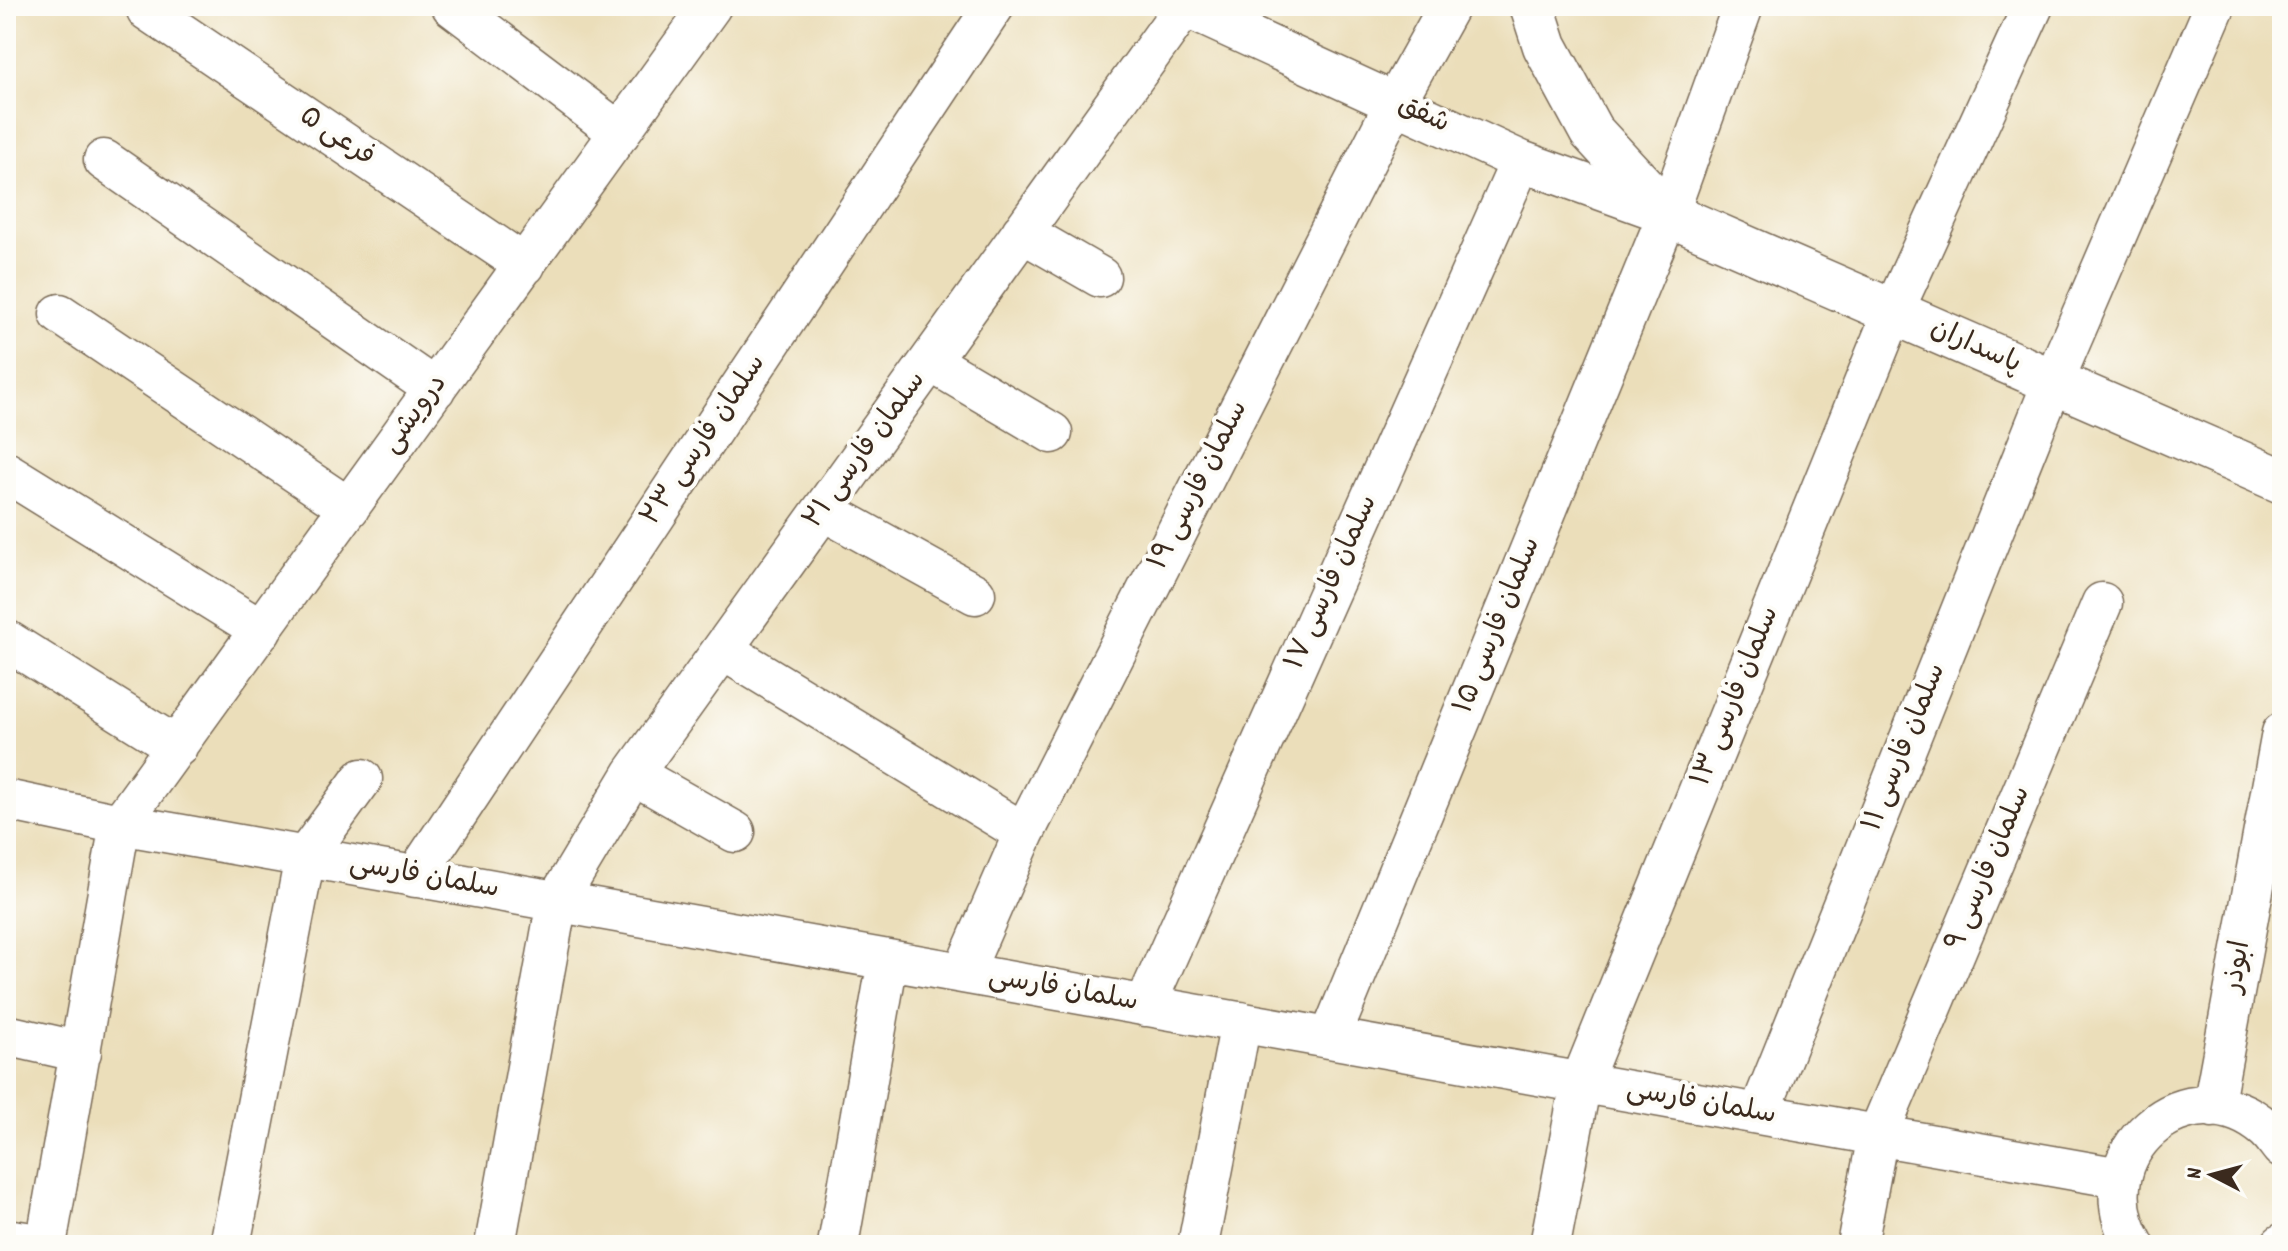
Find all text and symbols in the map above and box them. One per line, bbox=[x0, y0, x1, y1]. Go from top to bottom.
street label: شفق bbox=[1390, 87, 1456, 145]
street label: فرعی ۵ bbox=[290, 98, 382, 178]
street label: پاسداران bbox=[1923, 310, 2027, 386]
street label: سلمان فارسی ۲۳ bbox=[633, 347, 777, 535]
street label: سلمان فارسی ۲۱ bbox=[795, 364, 937, 538]
street label: درویشی bbox=[373, 367, 459, 463]
street label: سلمان فارسی ۱۹ bbox=[1140, 394, 1260, 578]
street label: سلمان فارسی ۱۷ bbox=[1277, 489, 1389, 677]
street label: سلمان فارسی ۱۵ bbox=[1445, 532, 1553, 720]
street label: سلمان فارسی ۱۳ bbox=[1683, 601, 1791, 793]
street label: سلمان فارسی ۱۱ bbox=[1854, 658, 1958, 838]
street label: سلمان فارسی ۹ bbox=[1937, 780, 2043, 958]
street label: سلمان فارسی bbox=[346, 845, 502, 911]
street label: ابوذر bbox=[2214, 938, 2263, 998]
street label: سلمان فارسی bbox=[985, 958, 1141, 1024]
street label: سلمان فارسی bbox=[1623, 1071, 1779, 1137]
north arrow bbox=[2172, 1135, 2252, 1215]
text: N bbox=[2180, 1166, 2212, 1180]

